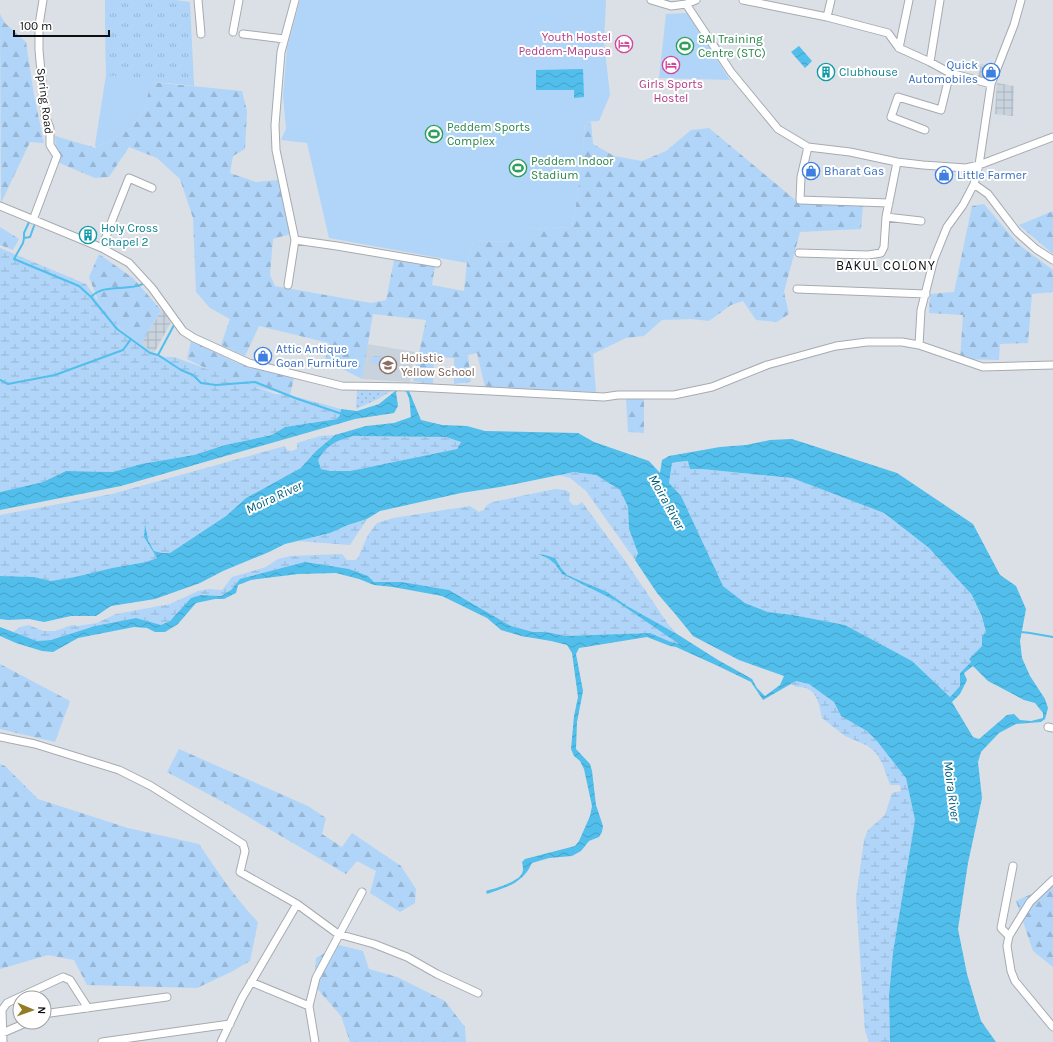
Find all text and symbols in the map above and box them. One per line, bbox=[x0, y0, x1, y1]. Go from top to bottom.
scale bar bbox=[14, 12, 109, 38]
text: 100 m bbox=[20, 19, 52, 33]
place label: Youth Hostel Peddem-Mapusa bbox=[518, 30, 611, 58]
place label: SAI Training Centre (STC) bbox=[698, 32, 766, 60]
hotel icon: Youth Hostel Peddem-Mapusa bbox=[614, 34, 634, 54]
sports icon: SAI Training Centre (STC) bbox=[675, 36, 695, 56]
hotel icon: Girls Sports Hostel bbox=[661, 55, 681, 75]
place label: Quick Automobiles bbox=[908, 58, 978, 86]
building icon: Clubhouse bbox=[816, 62, 836, 82]
shop icon: Quick Automobiles bbox=[981, 62, 1001, 82]
place label: Clubhouse bbox=[839, 65, 898, 79]
street label: Spring Road bbox=[34, 67, 56, 135]
place label: Girls Sports Hostel bbox=[639, 77, 703, 105]
place label: Peddem Sports Complex bbox=[447, 120, 530, 148]
sports icon: Peddem Sports Complex bbox=[424, 124, 444, 144]
place label: Peddem Indoor Stadium bbox=[531, 154, 614, 182]
sports icon: Peddem Indoor Stadium bbox=[508, 158, 528, 178]
shop icon: Bharat Gas bbox=[801, 161, 821, 181]
place label: Bharat Gas bbox=[824, 164, 884, 178]
shop icon: Little Farmer bbox=[934, 165, 954, 185]
place label: Little Farmer bbox=[957, 168, 1027, 182]
place label: Holy Cross Chapel 2 bbox=[101, 221, 158, 249]
building icon: Holy Cross Chapel 2 bbox=[78, 225, 98, 245]
district label: BAKUL COLONY bbox=[836, 258, 936, 273]
place label: Attic Antique Goan Furniture bbox=[276, 342, 358, 370]
shop icon: Attic Antique Goan Furniture bbox=[253, 346, 273, 366]
place label: Holistic Yellow School bbox=[401, 351, 475, 379]
school or university icon: Holistic Yellow School bbox=[378, 355, 398, 375]
water label: Moira River bbox=[646, 472, 689, 533]
water label: Moira River bbox=[243, 477, 305, 517]
water label: Moira River bbox=[941, 760, 963, 823]
north arrow bbox=[12, 990, 52, 1030]
text: N bbox=[35, 1006, 48, 1015]

